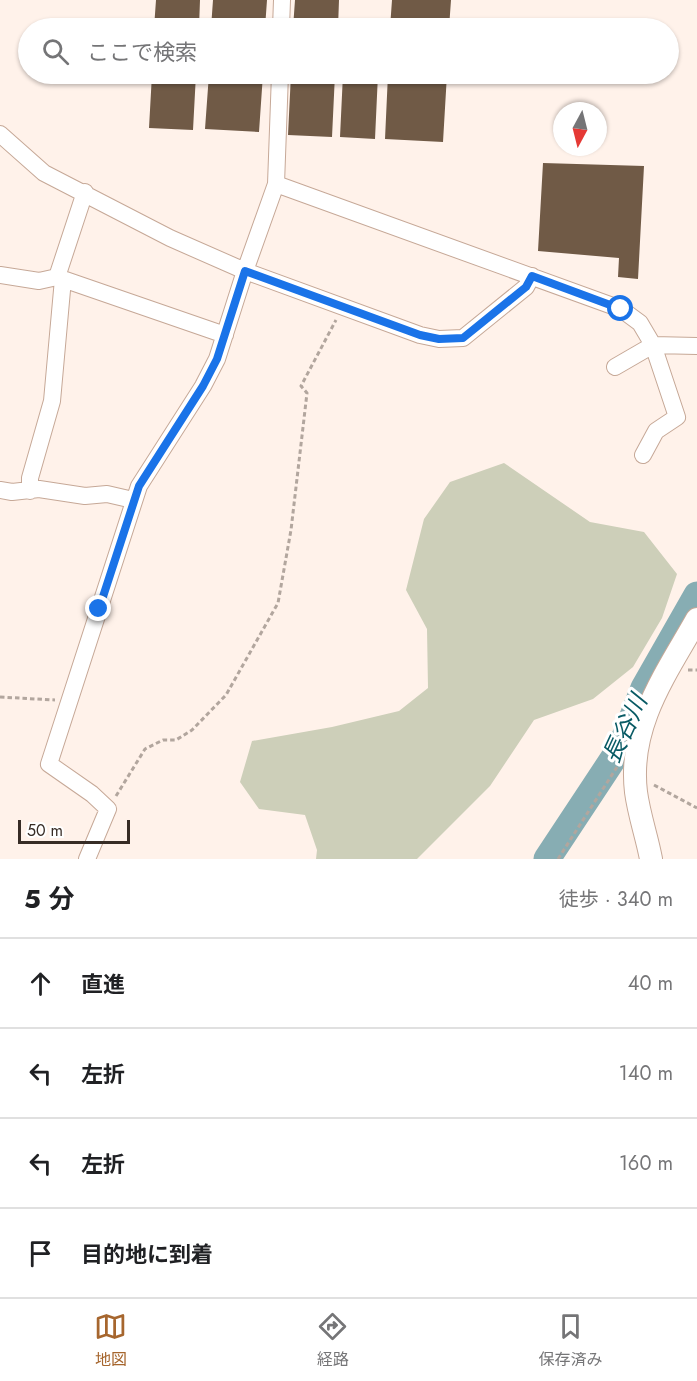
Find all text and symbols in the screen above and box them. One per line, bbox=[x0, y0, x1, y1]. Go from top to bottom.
search box bbox=[18, 18, 679, 84]
icon: search bbox=[39, 35, 72, 68]
text: ここで検索 bbox=[87, 36, 197, 68]
north arrow bbox=[553, 102, 607, 156]
route start bbox=[607, 295, 633, 321]
route end bbox=[85, 595, 111, 621]
water label: 長谷川 bbox=[593, 686, 657, 769]
scale bar bbox=[18, 817, 130, 844]
text: 50 m bbox=[27, 819, 63, 842]
text: 5 分 bbox=[24, 880, 75, 918]
text: 徒歩 · 340 m bbox=[559, 885, 673, 914]
icon: ahead bbox=[24, 967, 57, 1000]
text: 直進 bbox=[81, 968, 125, 1000]
text: 40 m bbox=[628, 969, 673, 998]
icon: left bbox=[24, 1057, 57, 1090]
text: 左折 bbox=[81, 1058, 125, 1090]
text: 140 m bbox=[619, 1059, 673, 1088]
icon: left bbox=[24, 1147, 57, 1180]
text: 左折 bbox=[81, 1148, 125, 1180]
text: 160 m bbox=[619, 1149, 673, 1178]
icon: arrive bbox=[24, 1237, 57, 1270]
text: 目的地に到着 bbox=[81, 1238, 213, 1270]
tab: 地図 bbox=[94, 1310, 127, 1371]
tab: 経路 bbox=[316, 1310, 349, 1371]
tab: 保存済み bbox=[538, 1310, 602, 1371]

